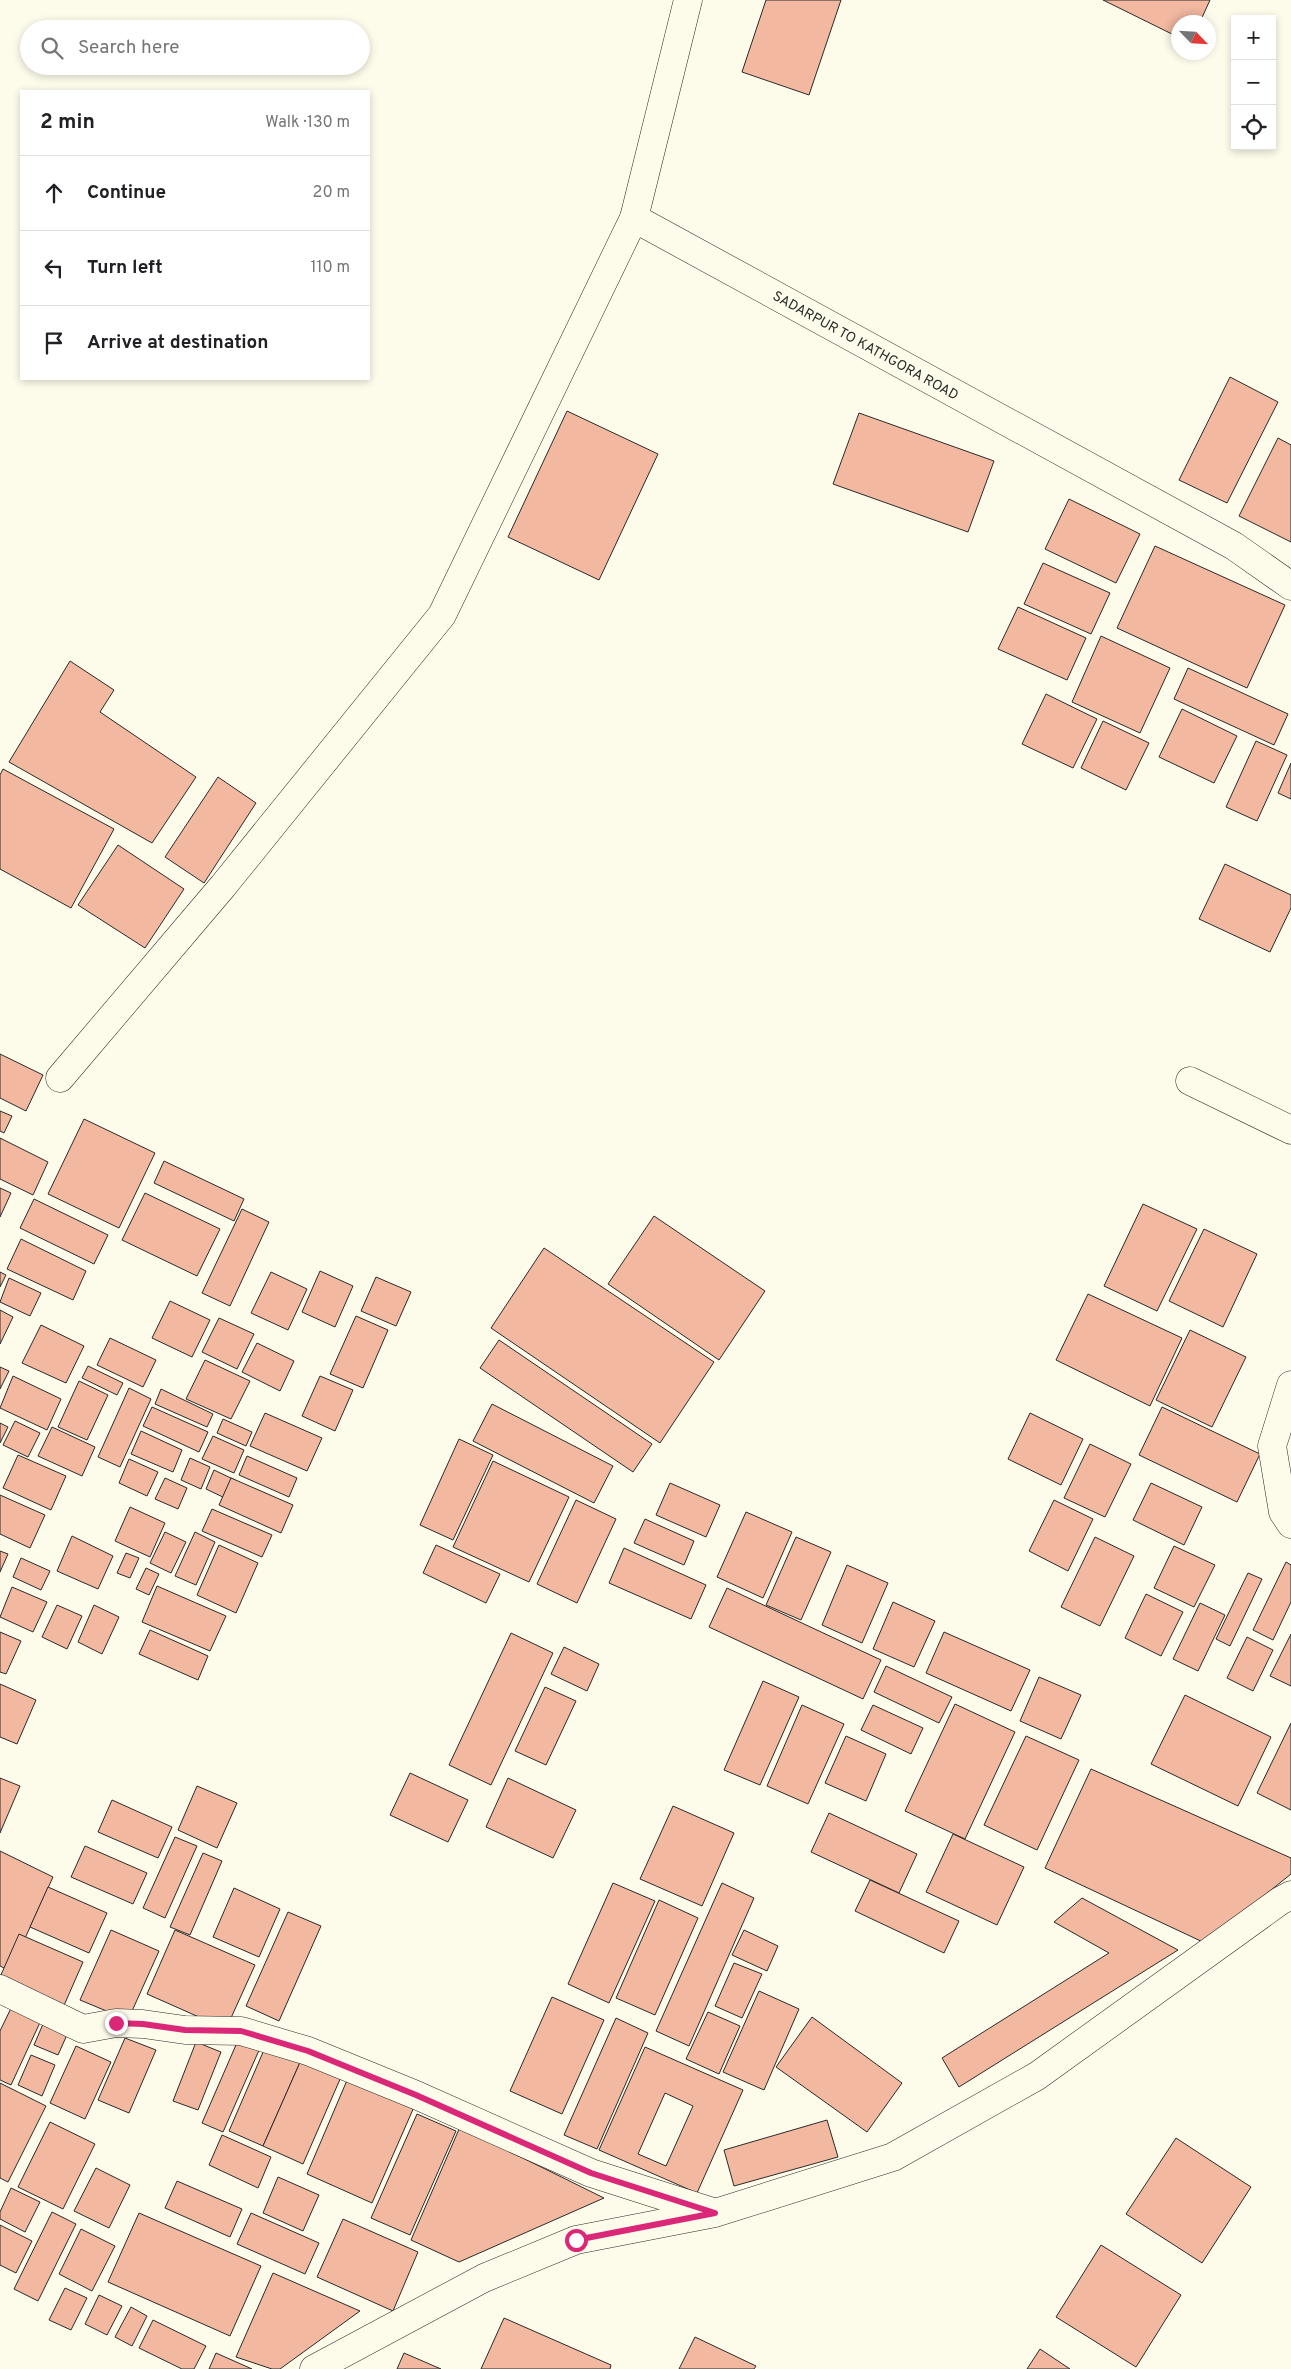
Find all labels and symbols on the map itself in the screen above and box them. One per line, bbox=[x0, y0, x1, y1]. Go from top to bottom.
north arrow bbox=[1171, 15, 1216, 60]
street label: SADARPUR TO KATHGORA ROAD bbox=[769, 288, 961, 405]
route end bbox=[105, 2012, 128, 2035]
route start bbox=[565, 2229, 588, 2252]

